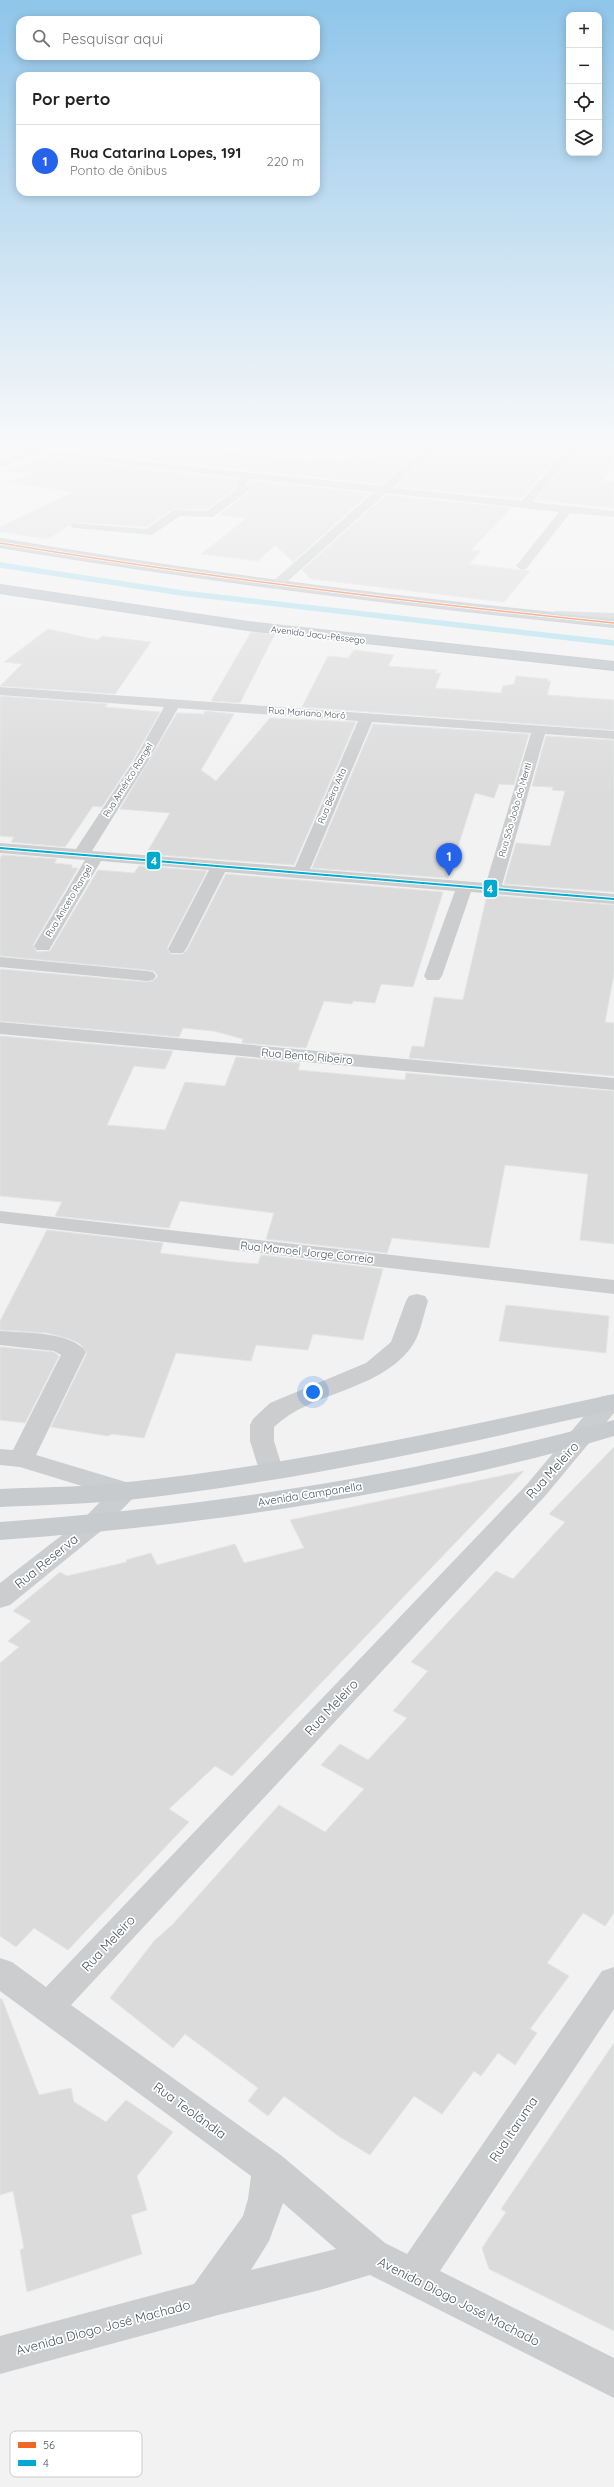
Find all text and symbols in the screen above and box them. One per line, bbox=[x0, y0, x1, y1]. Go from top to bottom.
map controls bbox=[566, 12, 602, 156]
button: + bbox=[566, 12, 602, 48]
search box bbox=[16, 16, 320, 60]
icon: search bbox=[30, 27, 52, 49]
text: Pesquisar aqui bbox=[62, 29, 163, 48]
button: − bbox=[566, 48, 602, 84]
button: locate bbox=[566, 84, 602, 120]
text: Por perto bbox=[32, 88, 110, 109]
button: layers bbox=[566, 120, 602, 156]
text: Rua Catarina Lopes, 191 bbox=[70, 143, 241, 162]
text: 1 bbox=[42, 153, 48, 169]
text: 220 m bbox=[266, 153, 304, 169]
text: Ponto de ônibus bbox=[70, 162, 167, 178]
street label: Avenida Jacu-Pêssego bbox=[271, 623, 366, 646]
street label: Rua Mariano Morô bbox=[268, 704, 346, 721]
street label: Rua Américo Rangel bbox=[100, 741, 155, 819]
street label: Rua São João do Meriti bbox=[496, 761, 533, 858]
street label: Rua Beira Alta bbox=[315, 766, 348, 825]
pin: 1 bbox=[436, 843, 462, 876]
line badge: 4 bbox=[146, 851, 161, 870]
text: 4 bbox=[151, 854, 158, 868]
street label: Rua Aniceto Rangel bbox=[43, 863, 94, 939]
line badge: 4 bbox=[483, 879, 498, 898]
text: 4 bbox=[487, 882, 494, 896]
street label: Rua Bento Ribeiro bbox=[261, 1045, 354, 1067]
street label: Rua Manoel Jorge Correia bbox=[240, 1238, 374, 1266]
your location bbox=[303, 1382, 323, 1402]
street label: Rua Meleiro bbox=[522, 1438, 582, 1502]
street label: Avenida Campanella bbox=[257, 1479, 363, 1509]
street label: Rua Reserva bbox=[11, 1530, 81, 1592]
street label: Rua Meleiro bbox=[301, 1675, 361, 1738]
street label: Rua Meleiro bbox=[78, 1911, 138, 1974]
street label: Rua Teolândia bbox=[151, 2078, 229, 2142]
street label: Rua Itaruma bbox=[485, 2093, 541, 2165]
street label: Avenida Diogo José Machado bbox=[375, 2253, 543, 2349]
street label: Avenida Diogo José Machado bbox=[14, 2296, 192, 2358]
legend bbox=[10, 2431, 142, 2477]
text: 56 bbox=[43, 2438, 55, 2452]
text: 4 bbox=[43, 2456, 49, 2470]

